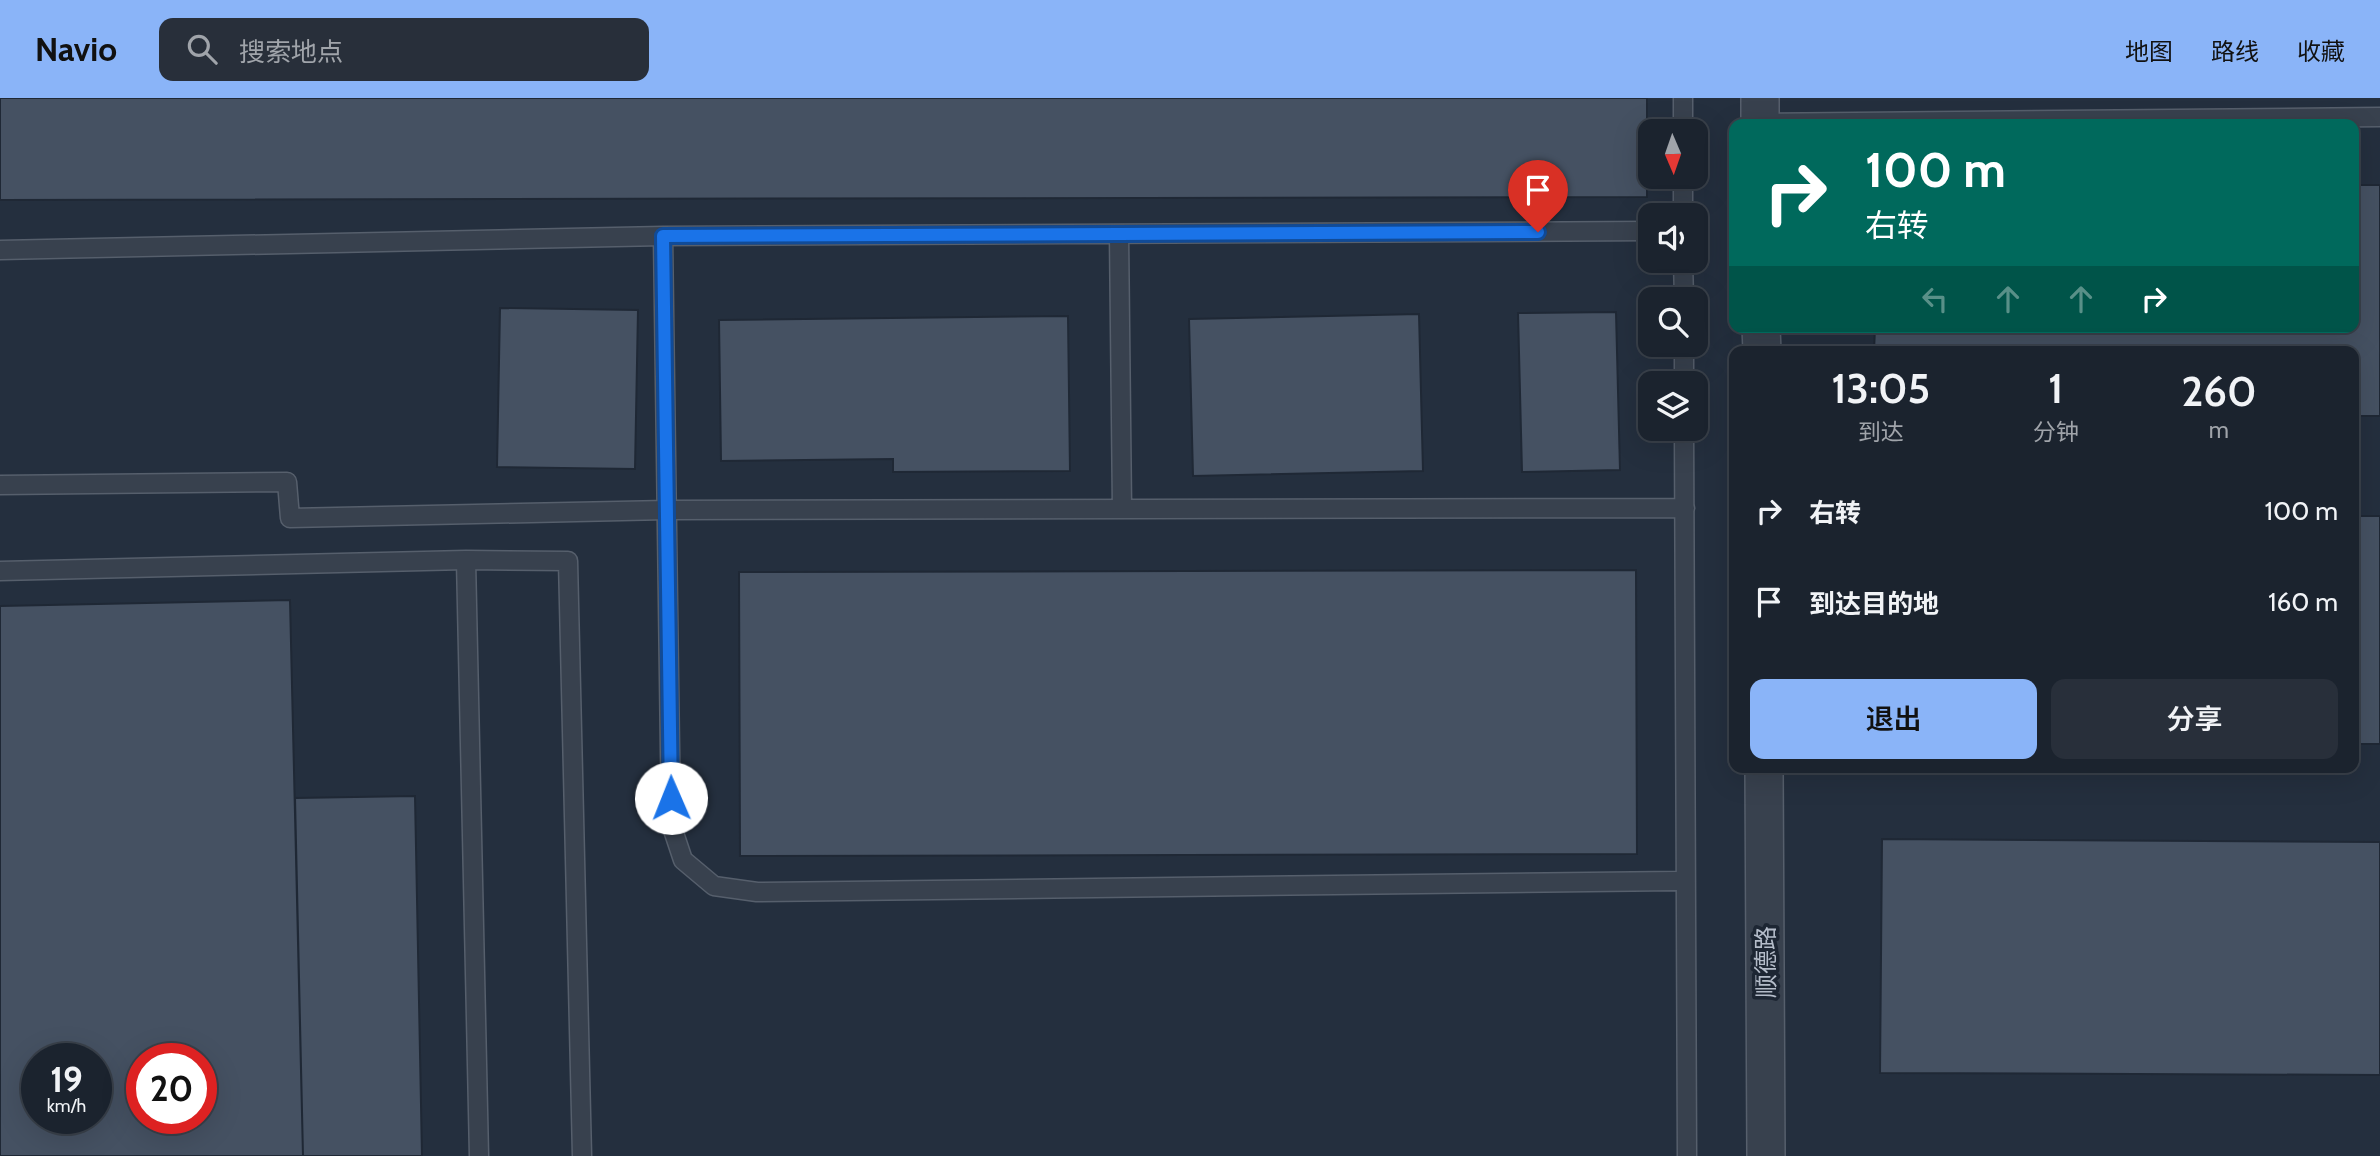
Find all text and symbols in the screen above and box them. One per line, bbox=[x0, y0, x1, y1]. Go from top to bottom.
search box bbox=[159, 18, 649, 81]
text: Navio bbox=[35, 29, 117, 69]
icon: search bbox=[183, 30, 221, 68]
text: 搜索地点 bbox=[239, 36, 343, 68]
text: 地图 bbox=[2125, 37, 2173, 66]
text: 路线 bbox=[2211, 37, 2259, 66]
text: 收藏 bbox=[2297, 37, 2345, 66]
north arrow bbox=[1638, 119, 1708, 189]
map controls bbox=[1638, 119, 1708, 441]
text: 100 m bbox=[1865, 140, 2006, 199]
icon: right bbox=[1750, 147, 1841, 238]
pin bbox=[1508, 160, 1568, 232]
icon: arrive bbox=[1519, 171, 1557, 209]
button: sound bbox=[1638, 203, 1708, 273]
text: 右转 bbox=[1865, 206, 1929, 245]
icon: left bbox=[1916, 280, 1954, 318]
icon: ahead bbox=[1989, 280, 2027, 318]
icon: ahead bbox=[2062, 280, 2100, 318]
icon: right bbox=[2135, 280, 2173, 318]
button: search bbox=[1638, 287, 1708, 357]
text: 13:05 bbox=[1831, 362, 1930, 414]
text: 1 bbox=[2048, 362, 2063, 414]
text: 260 bbox=[2181, 365, 2257, 417]
button: layers bbox=[1638, 371, 1708, 441]
text: m bbox=[2209, 416, 2229, 444]
text: 到达 bbox=[1858, 418, 1904, 446]
text: 分钟 bbox=[2033, 418, 2079, 446]
icon: right bbox=[1750, 492, 1788, 530]
text: 100 m bbox=[2265, 495, 2338, 527]
text: 右转 bbox=[1809, 497, 1861, 529]
icon: arrive bbox=[1750, 583, 1788, 621]
text: 160 m bbox=[2268, 586, 2338, 618]
text: 到达目的地 bbox=[1809, 588, 1939, 620]
button: 退出 bbox=[1750, 679, 2037, 759]
button: 分享 bbox=[2051, 679, 2338, 759]
position arrow bbox=[634, 761, 708, 835]
street label: 顺德路 bbox=[1751, 926, 1780, 998]
speed limit sign: 20 bbox=[126, 1043, 217, 1134]
text: 19 bbox=[50, 1058, 83, 1101]
text: km/h bbox=[47, 1095, 86, 1117]

